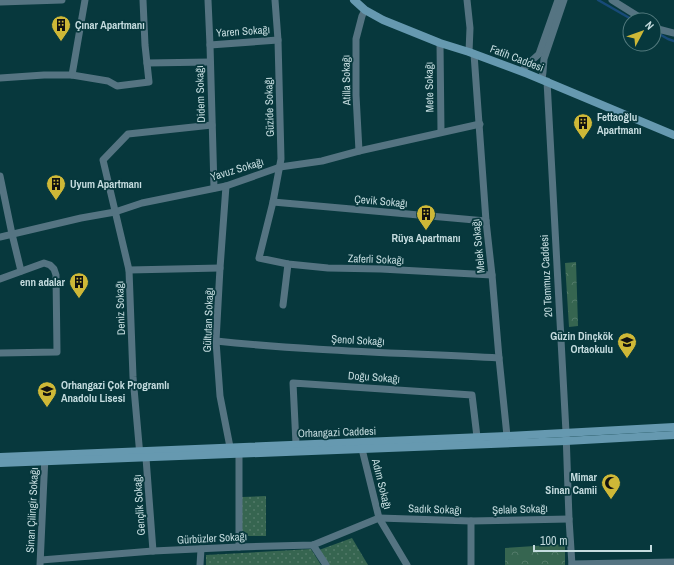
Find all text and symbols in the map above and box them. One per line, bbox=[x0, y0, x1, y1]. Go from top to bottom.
north arrow bbox=[622, 12, 662, 52]
building icon: Çınar Apartmanı bbox=[50, 14, 72, 42]
place label: Çınar Apartmanı bbox=[75, 18, 145, 32]
text: N bbox=[642, 18, 657, 32]
street label: Yaren Sokağı bbox=[216, 22, 270, 40]
street label: Fatih Caddesi bbox=[488, 41, 546, 75]
street label: Atilla Sokağı bbox=[339, 55, 353, 106]
street label: Mete Sokağı bbox=[422, 62, 436, 112]
street label: Didem Sokağı bbox=[192, 65, 208, 123]
street label: Güzide Sokağı bbox=[261, 77, 277, 137]
place label: Fettaoğlu Apartmanı bbox=[597, 110, 642, 137]
building icon: Fettaoğlu Apartmanı bbox=[572, 112, 594, 140]
street label: Yavuz Sokağı bbox=[209, 154, 265, 184]
building icon: Uyum Apartmanı bbox=[45, 173, 67, 201]
place label: Uyum Apartmanı bbox=[70, 177, 142, 191]
street label: Çevik Sokağı bbox=[354, 192, 408, 210]
building icon: Rüya Apartmanı bbox=[415, 203, 437, 231]
street label: Melek Sokağı bbox=[468, 218, 488, 274]
place label: Rüya Apartmanı bbox=[392, 231, 460, 245]
street label: 20 Temmuz Caddesi bbox=[537, 234, 555, 318]
street label: Zaferli Sokağı bbox=[348, 251, 404, 267]
building icon: enn adalar bbox=[68, 271, 90, 299]
place label: enn adalar bbox=[20, 275, 65, 289]
street label: Deniz Sokağı bbox=[112, 281, 128, 335]
street label: Gültutan Sokağı bbox=[200, 287, 216, 353]
place label: Güzin Dinçkök Ortaokulu bbox=[550, 329, 614, 356]
school or university icon: Güzin Dinçkök Ortaokulu bbox=[616, 331, 638, 359]
street label: Şenol Sokağı bbox=[331, 332, 385, 348]
street label: Doğu Sokağı bbox=[347, 368, 401, 386]
place label: Orhangazi Çok Programlı Anadolu Lisesi bbox=[61, 378, 169, 405]
school or university icon: Orhangazi Çok Programlı Anadolu Lisesi bbox=[36, 380, 58, 408]
street label: Orhangazi Caddesi bbox=[298, 424, 376, 440]
street label: Adım Sokağı bbox=[369, 456, 395, 511]
street label: Sinan Çilingir Sokağı bbox=[23, 467, 41, 553]
place label: Mimar Sinan Camii bbox=[545, 470, 597, 497]
mosque icon: Mimar Sinan Camii bbox=[600, 472, 622, 500]
street label: Gençlik Sokağı bbox=[130, 474, 148, 536]
street label: Sadık Sokağı bbox=[408, 501, 462, 517]
street label: Şelale Sokağı bbox=[492, 501, 548, 517]
scale bar bbox=[534, 527, 651, 553]
street label: Gürbüzler Sokağı bbox=[177, 529, 247, 547]
text: 100 m bbox=[540, 533, 567, 549]

